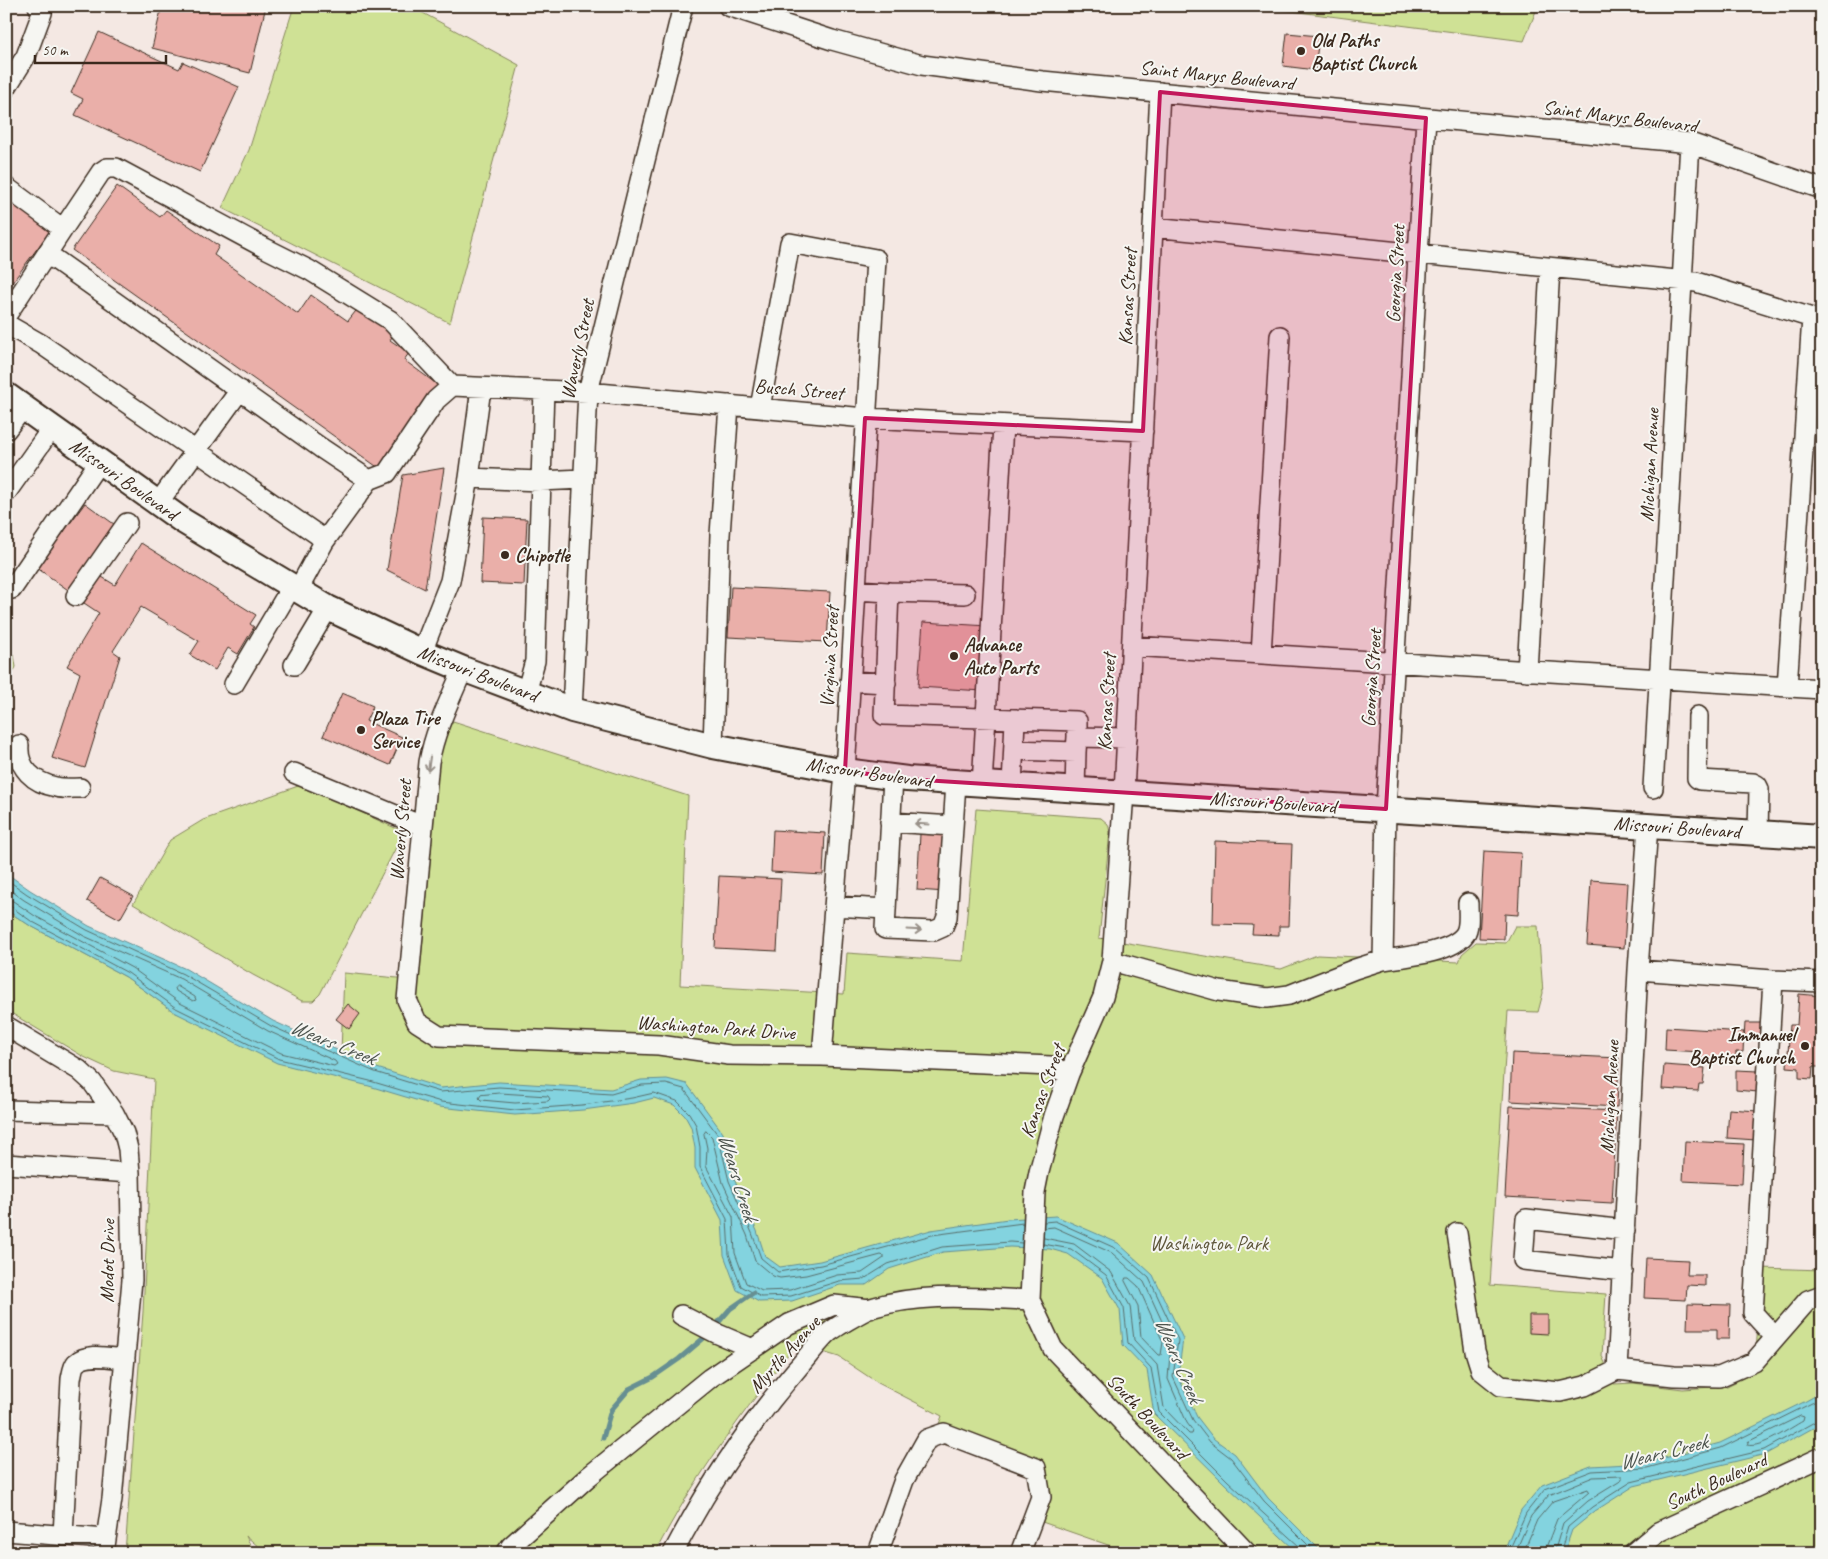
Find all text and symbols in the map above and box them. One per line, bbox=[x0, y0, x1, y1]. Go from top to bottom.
place label: Old Paths Baptist Church bbox=[1311, 28, 1418, 76]
scale bar bbox=[35, 32, 166, 64]
text: 50 m bbox=[42, 41, 69, 60]
marker: Old Paths Baptist Church bbox=[1295, 45, 1307, 57]
street label: Saint Marys Boulevard bbox=[1138, 55, 1299, 96]
street label: Saint Marys Boulevard bbox=[1541, 95, 1702, 139]
street label: Georgia Street bbox=[1380, 222, 1411, 324]
street label: Kansas Street bbox=[1112, 245, 1143, 346]
street label: Waverly Street bbox=[555, 295, 601, 401]
street label: Busch Street bbox=[754, 373, 848, 406]
street label: Michigan Avenue bbox=[1634, 406, 1665, 522]
street label: Missouri Boulevard bbox=[65, 433, 185, 528]
place label: Chipotle bbox=[515, 543, 571, 568]
marker: Chipotle bbox=[499, 549, 511, 561]
street label: Virginia Street bbox=[814, 602, 845, 708]
street label: Georgia Street bbox=[1356, 626, 1388, 728]
place label: Advance Auto Parts bbox=[964, 632, 1040, 680]
street label: Missouri Boulevard bbox=[414, 639, 544, 709]
marker: Advance Auto Parts bbox=[948, 650, 960, 662]
street label: Kansas Street bbox=[1091, 650, 1122, 751]
place label: Plaza Tire Service bbox=[371, 706, 442, 754]
marker: Plaza Tire Service bbox=[355, 724, 367, 736]
street label: Missouri Boulevard bbox=[804, 751, 936, 794]
one-way arrow bbox=[424, 756, 434, 772]
street label: Waverly Street bbox=[384, 776, 418, 882]
street label: Missouri Boulevard bbox=[1209, 786, 1340, 820]
street label: Missouri Boulevard bbox=[1613, 811, 1744, 845]
one-way arrow bbox=[914, 820, 930, 829]
one-way arrow bbox=[906, 926, 922, 935]
street label: Washington Park Drive bbox=[636, 1009, 797, 1046]
water label: Wears Creek bbox=[287, 1013, 382, 1072]
place label: Immanuel Baptist Church bbox=[1689, 1022, 1799, 1070]
street label: Kansas Street bbox=[1014, 1038, 1072, 1141]
street label: Michigan Avenue bbox=[1594, 1038, 1625, 1154]
marker: Immanuel Baptist Church bbox=[1799, 1040, 1811, 1052]
water label: Wears Creek bbox=[713, 1130, 764, 1227]
street label: Modot Drive bbox=[94, 1218, 121, 1303]
park label: Washington Park bbox=[1150, 1231, 1270, 1256]
street label: Myrtle Avenue bbox=[743, 1309, 827, 1398]
water label: Wears Creek bbox=[1150, 1314, 1210, 1409]
street label: South Boulevard bbox=[1101, 1368, 1196, 1467]
water label: Wears Creek bbox=[1616, 1428, 1713, 1475]
street label: South Boulevard bbox=[1662, 1446, 1774, 1516]

